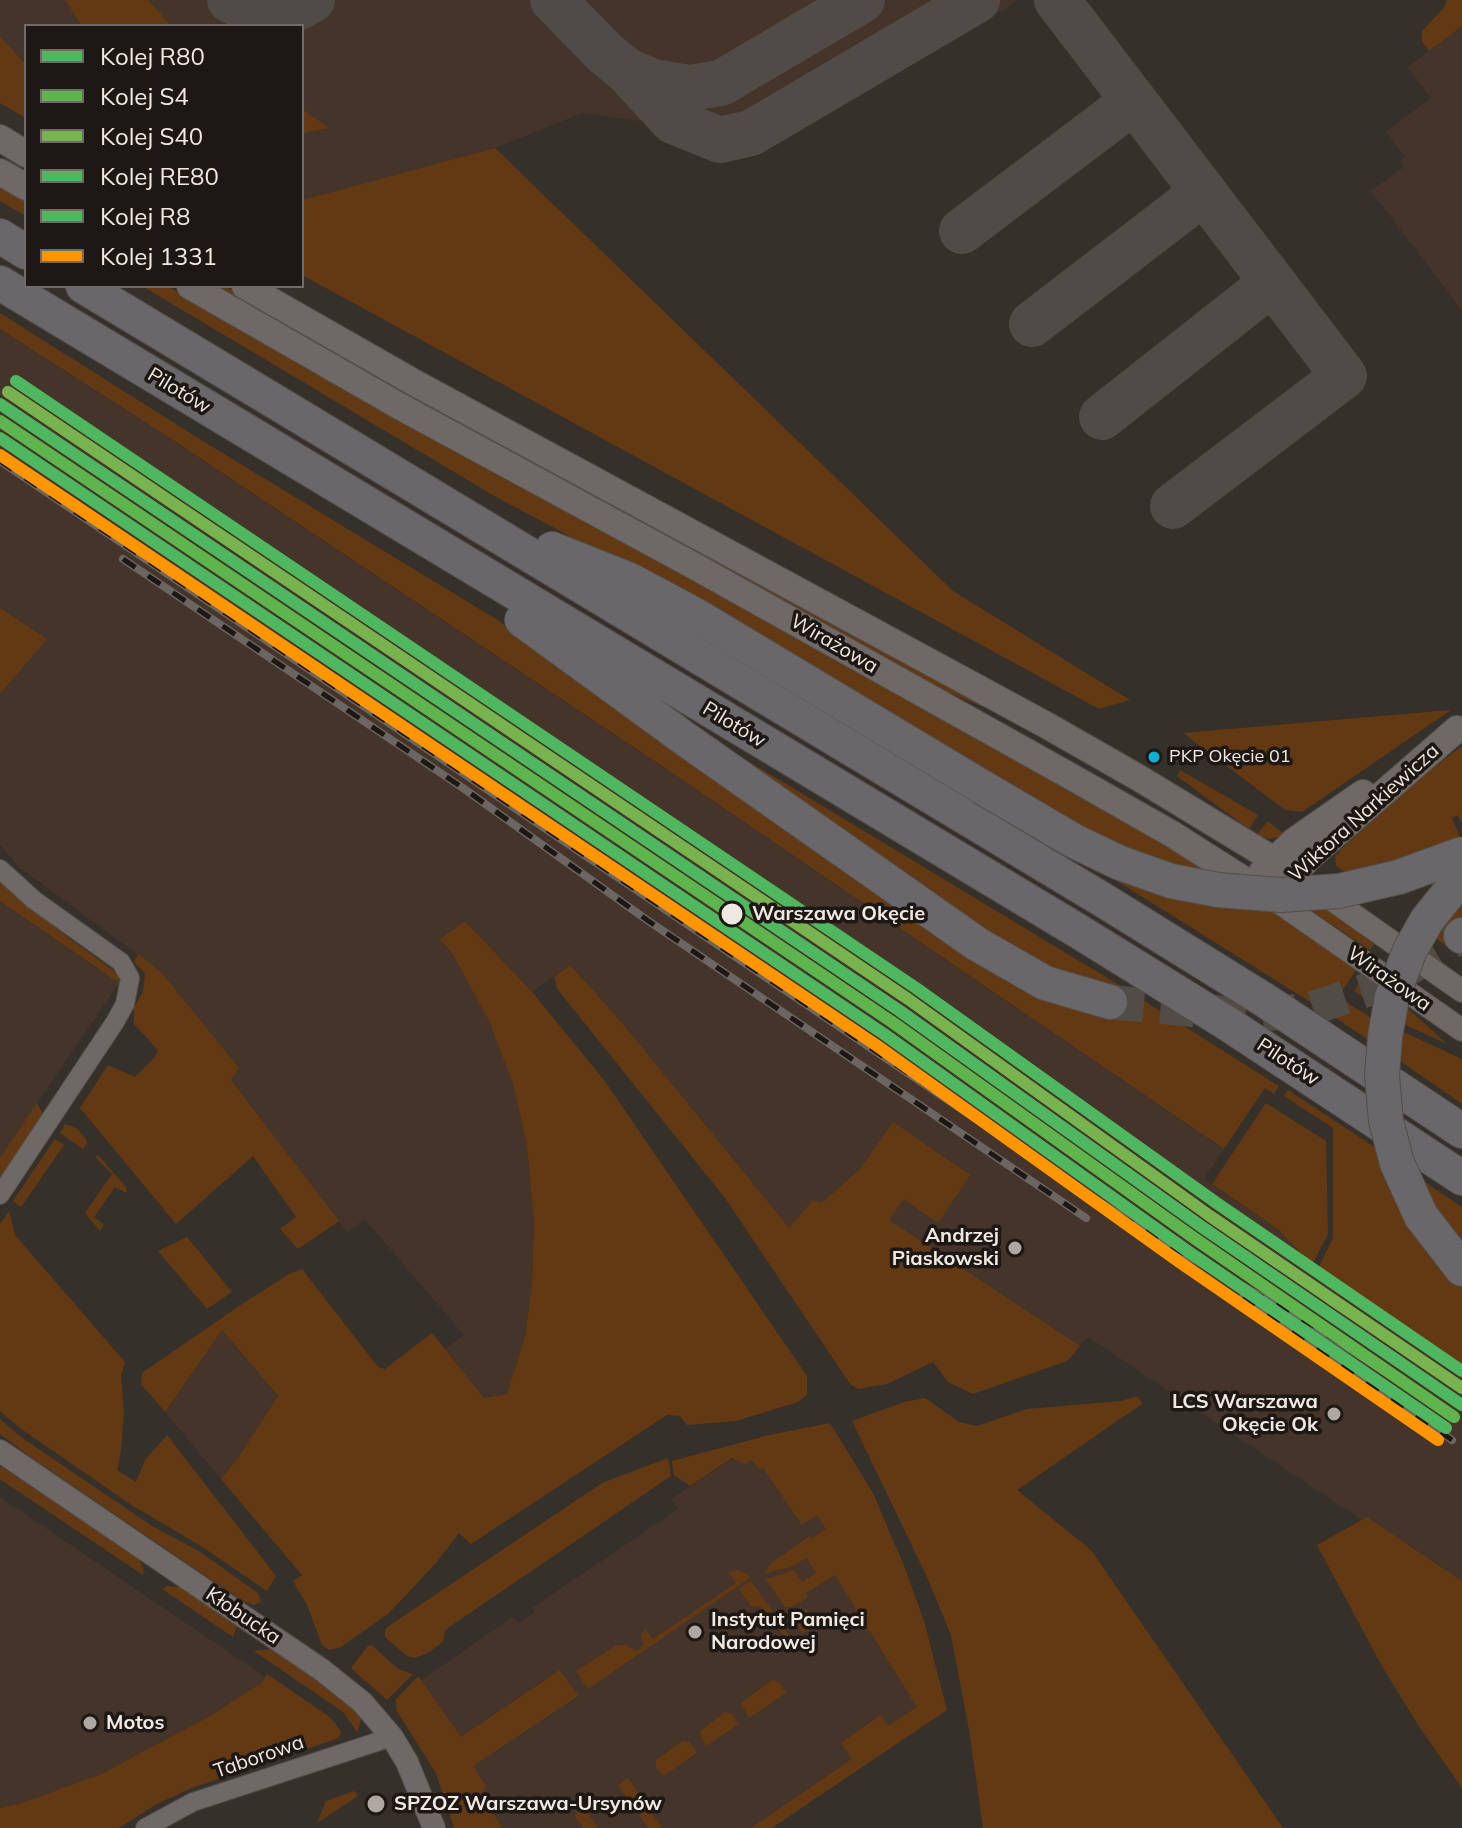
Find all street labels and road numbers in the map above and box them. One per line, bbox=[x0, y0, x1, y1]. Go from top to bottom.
street label: Pilotów bbox=[143, 363, 215, 419]
street label: Wirażowa bbox=[786, 609, 882, 679]
street label: Pilotów bbox=[698, 697, 770, 753]
street label: Wiktora Narkiewicza bbox=[1284, 739, 1444, 887]
street label: Wirażowa bbox=[1342, 941, 1436, 1017]
street label: Pilotów bbox=[1252, 1033, 1324, 1091]
street label: Kłobucka bbox=[201, 1582, 285, 1650]
street label: Taborowa bbox=[211, 1730, 307, 1784]

